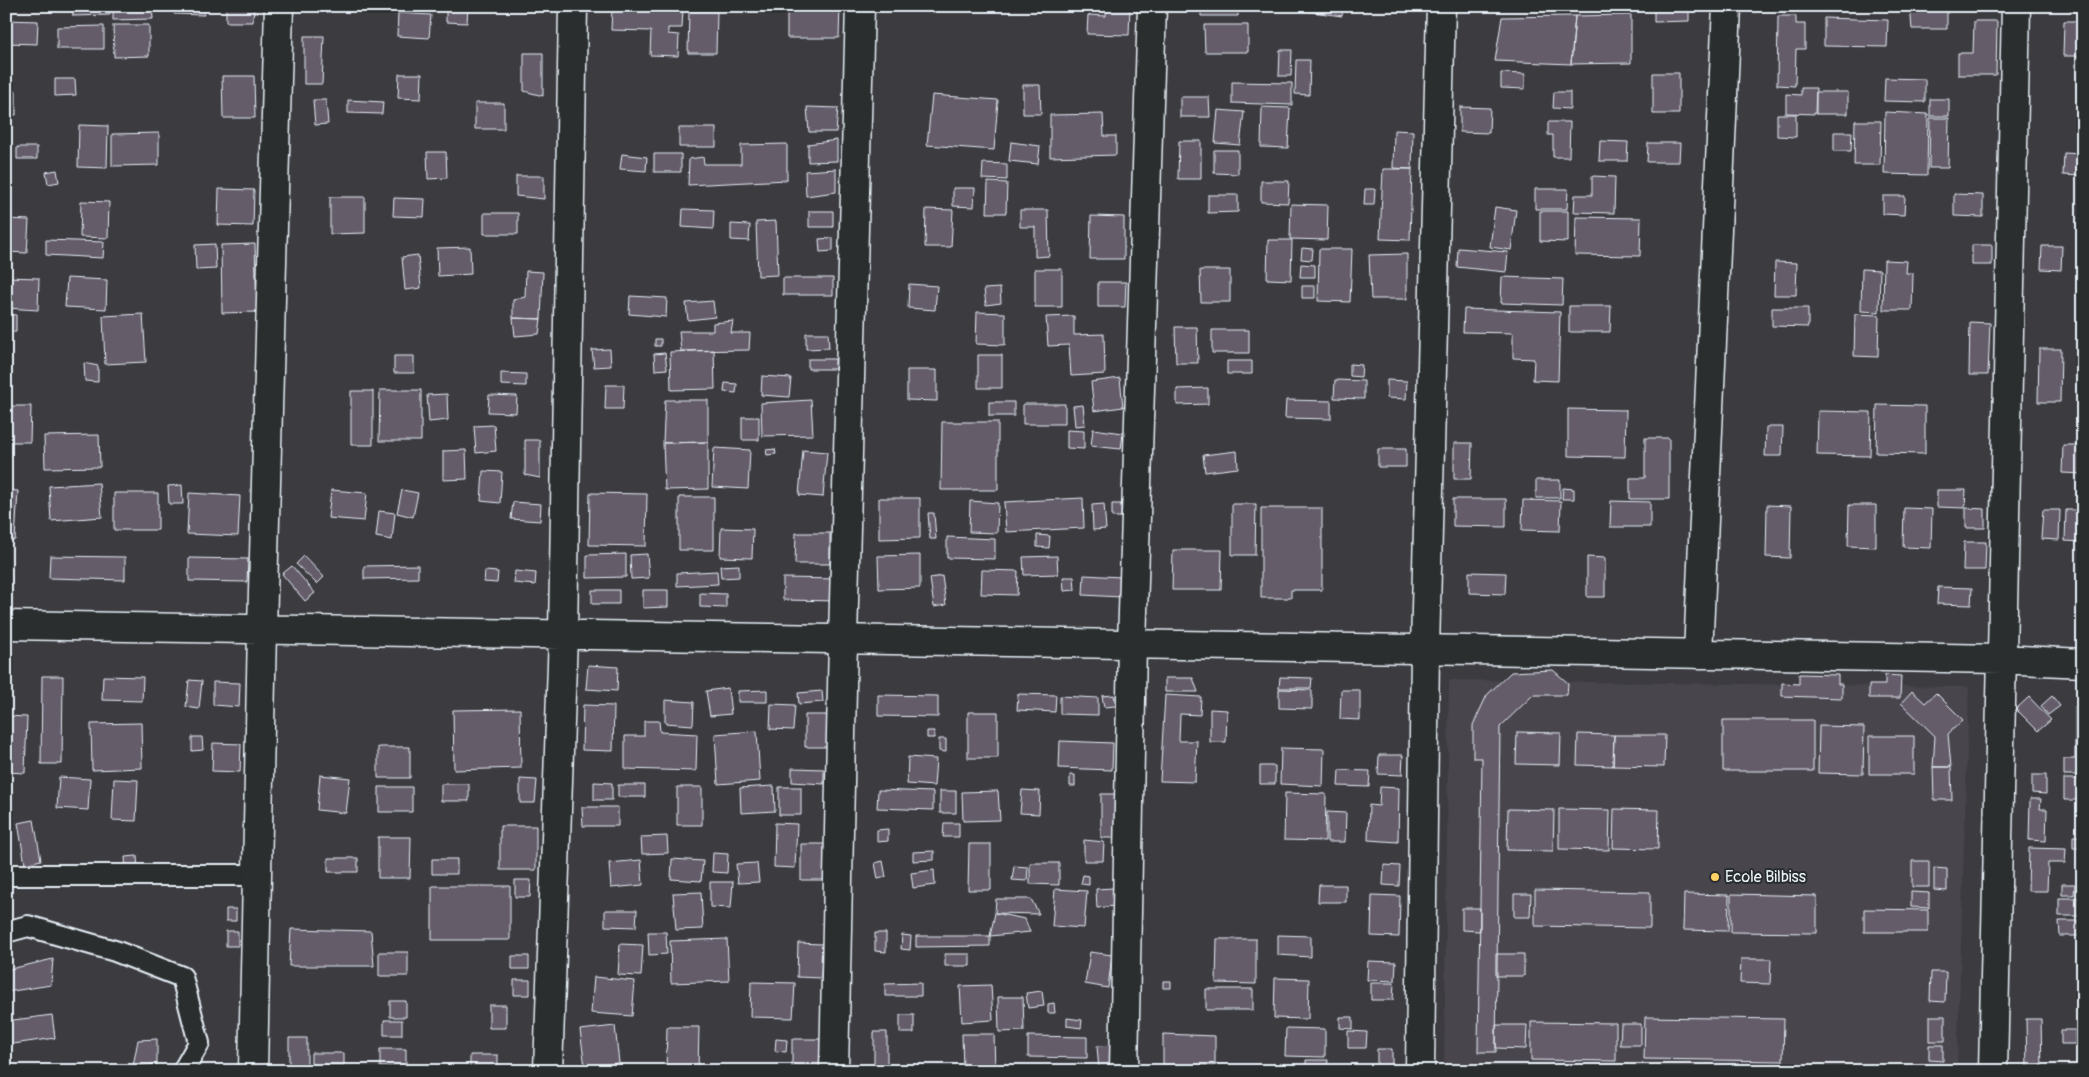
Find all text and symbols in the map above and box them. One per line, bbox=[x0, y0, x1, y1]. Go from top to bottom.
place label: Ecole Bilbiss bbox=[1725, 867, 1806, 887]
marker: Ecole Bilbiss bbox=[1709, 871, 1721, 883]

